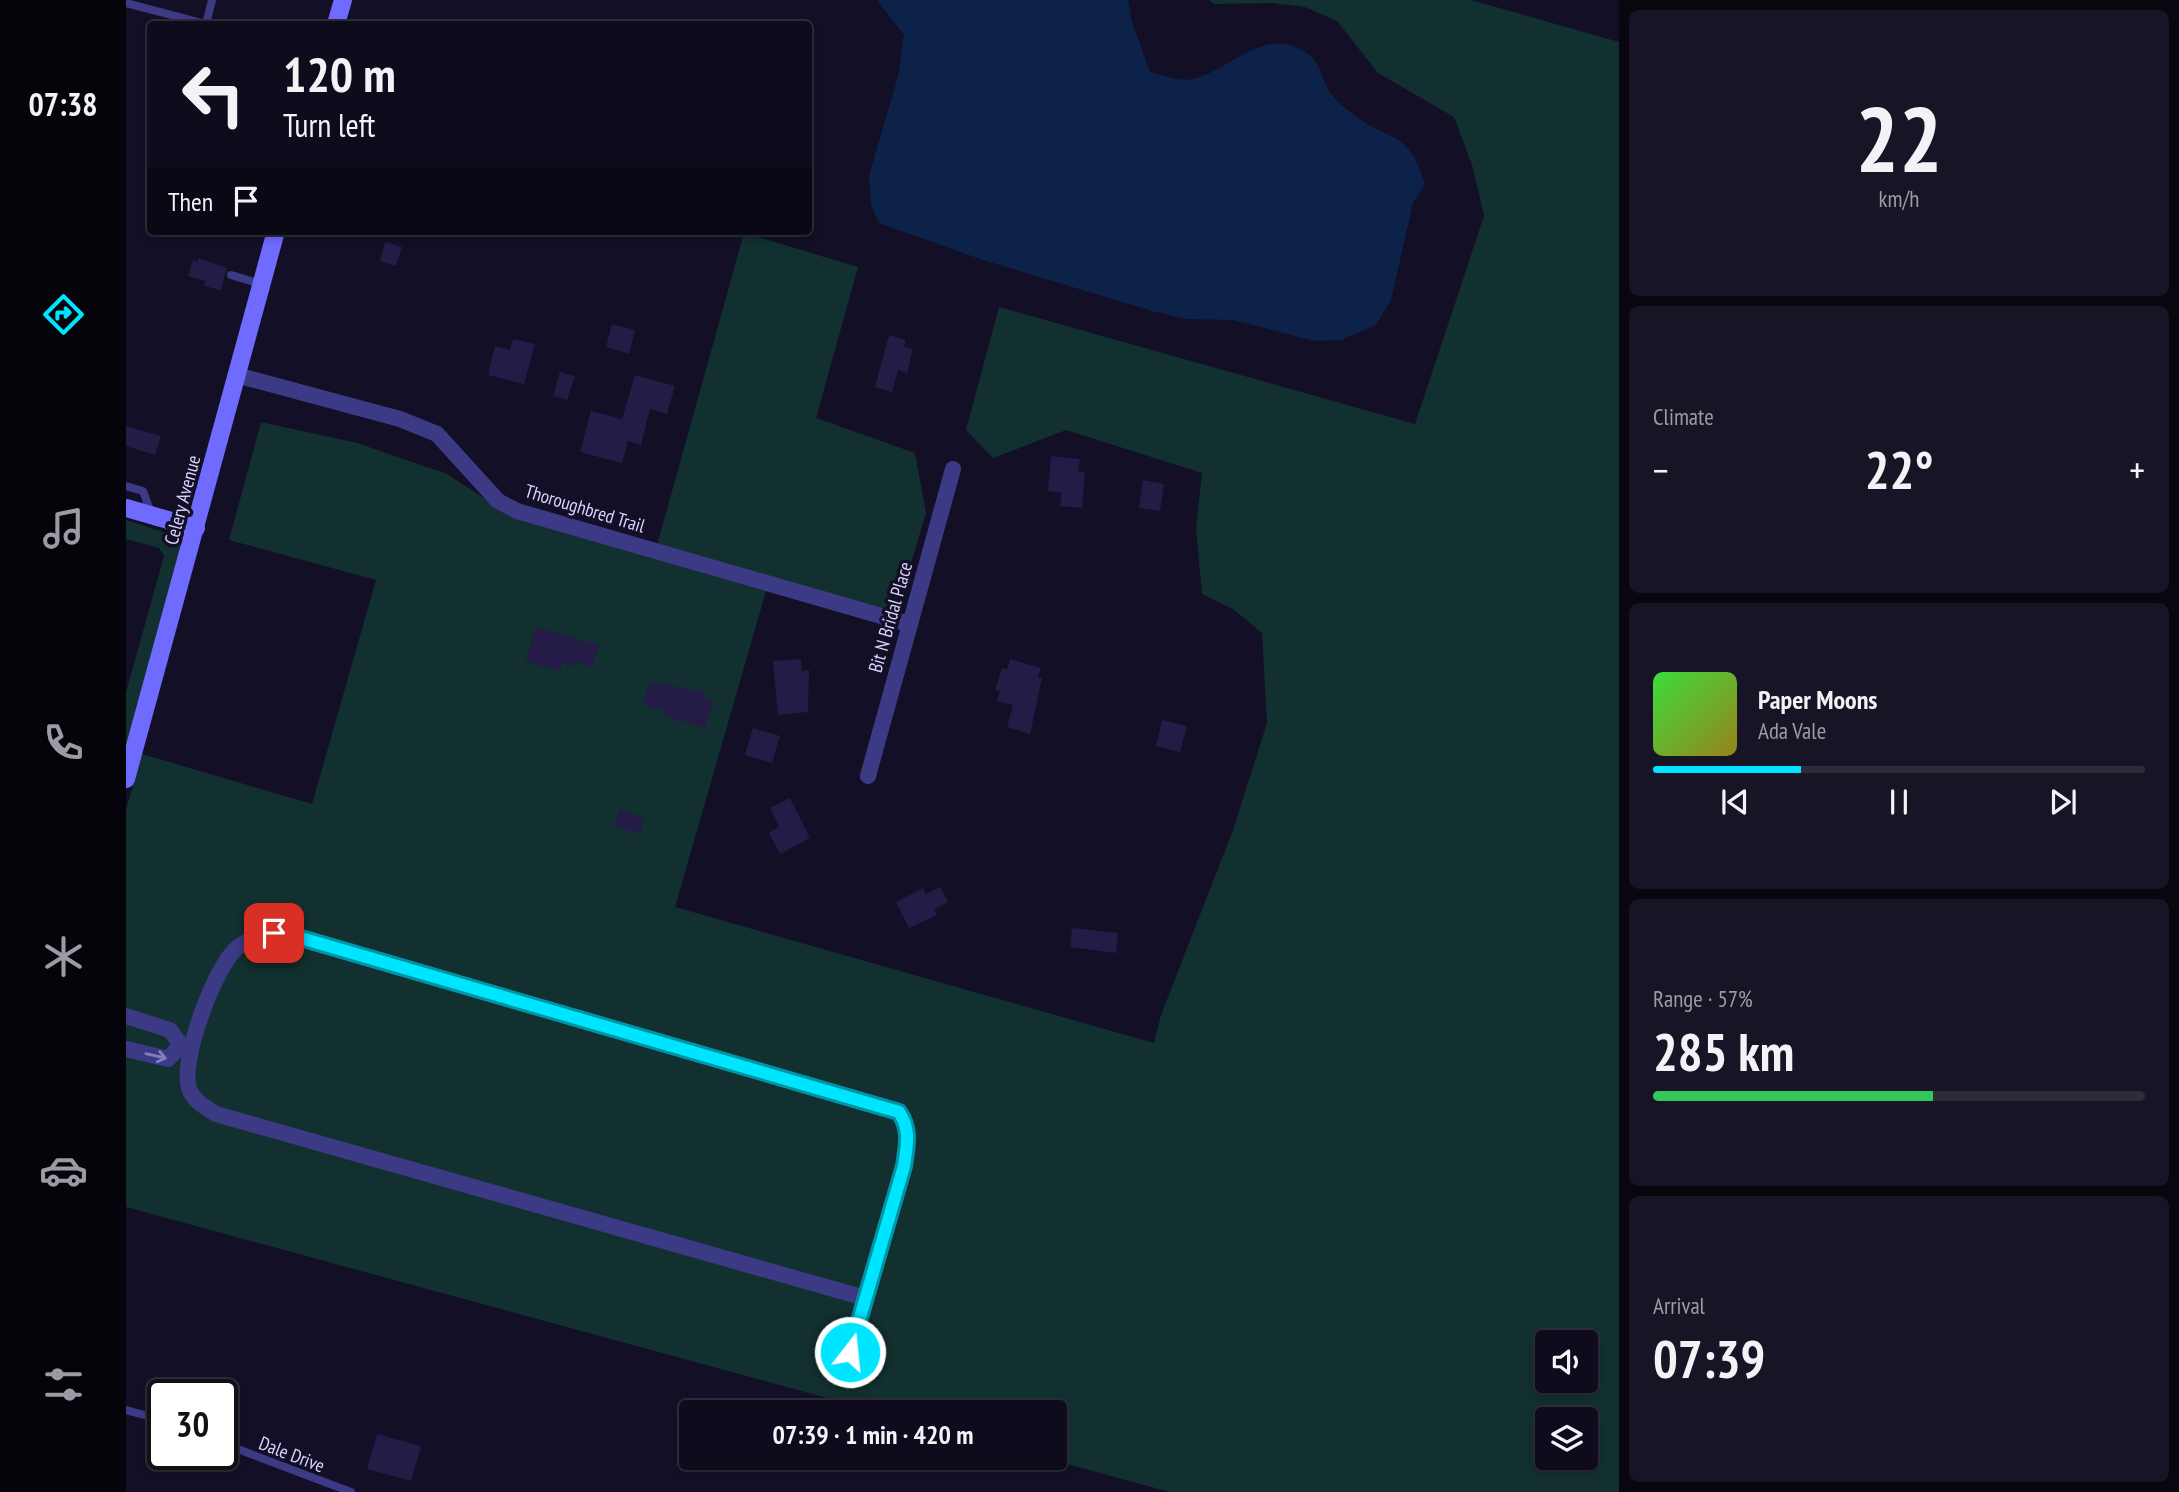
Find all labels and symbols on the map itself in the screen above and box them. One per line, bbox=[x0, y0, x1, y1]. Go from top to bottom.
street label: Celery Avenue bbox=[159, 452, 205, 547]
street label: Thoroughbred Trail bbox=[522, 478, 649, 538]
street label: Bit N Bridal Place bbox=[863, 559, 917, 675]
pin bbox=[244, 903, 304, 963]
one-way arrow bbox=[144, 1050, 167, 1063]
position arrow bbox=[813, 1315, 887, 1389]
speed limit sign: 30 bbox=[147, 1379, 238, 1470]
street label: Dale Drive bbox=[256, 1431, 328, 1478]

